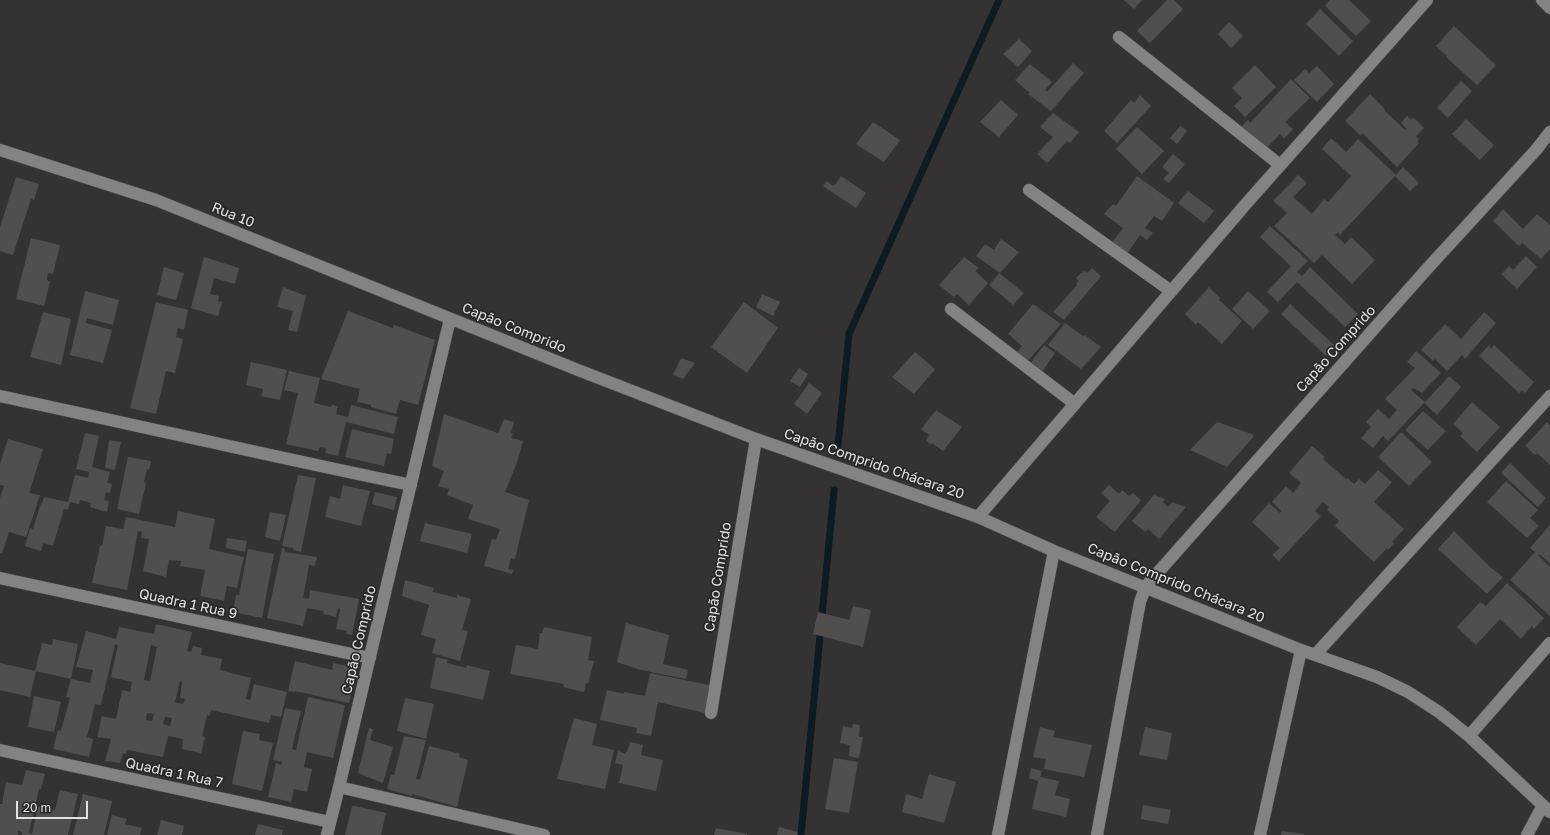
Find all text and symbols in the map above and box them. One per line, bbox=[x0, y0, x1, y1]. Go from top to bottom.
street label: Rua 10 bbox=[209, 199, 257, 231]
street label: Capão Comprido bbox=[459, 299, 569, 357]
street label: Capão Comprido bbox=[1293, 302, 1379, 396]
street label: Capão Comprido Chácara 20 bbox=[782, 425, 966, 503]
street label: Capão Comprido bbox=[701, 521, 735, 633]
street label: Capão Comprido Chácara 20 bbox=[1085, 540, 1267, 626]
street label: Capão Comprido bbox=[338, 584, 380, 696]
street label: Quadra 1 Rua 9 bbox=[137, 585, 239, 623]
street label: Quadra 1 Rua 7 bbox=[124, 755, 224, 791]
scale bar bbox=[18, 793, 90, 819]
text: 20 m bbox=[23, 800, 51, 815]

